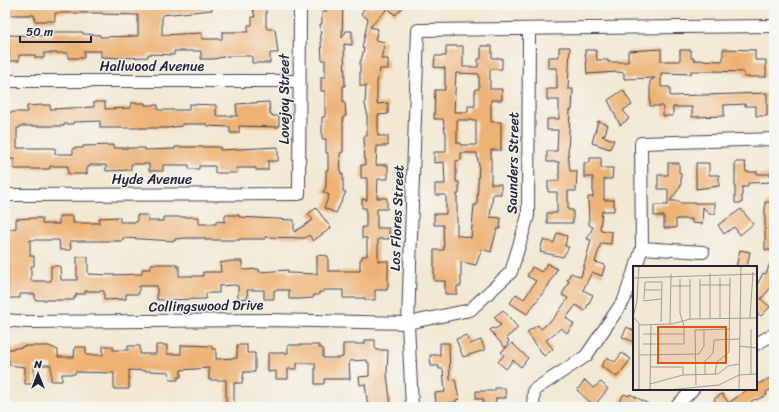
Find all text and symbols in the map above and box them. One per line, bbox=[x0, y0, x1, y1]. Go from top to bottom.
scale bar bbox=[20, 18, 91, 44]
text: 50 m bbox=[26, 21, 53, 43]
street label: Lovejoy Street bbox=[272, 53, 297, 144]
street label: Hallwood Avenue bbox=[100, 54, 204, 79]
street label: Saunders Street bbox=[500, 112, 526, 214]
street label: Los Flores Street bbox=[383, 165, 411, 271]
street label: Hyde Avenue bbox=[112, 167, 192, 192]
inset map bbox=[633, 266, 757, 390]
street label: Collingswood Drive bbox=[148, 292, 264, 319]
north arrow bbox=[18, 354, 58, 394]
text: N bbox=[33, 355, 42, 374]

